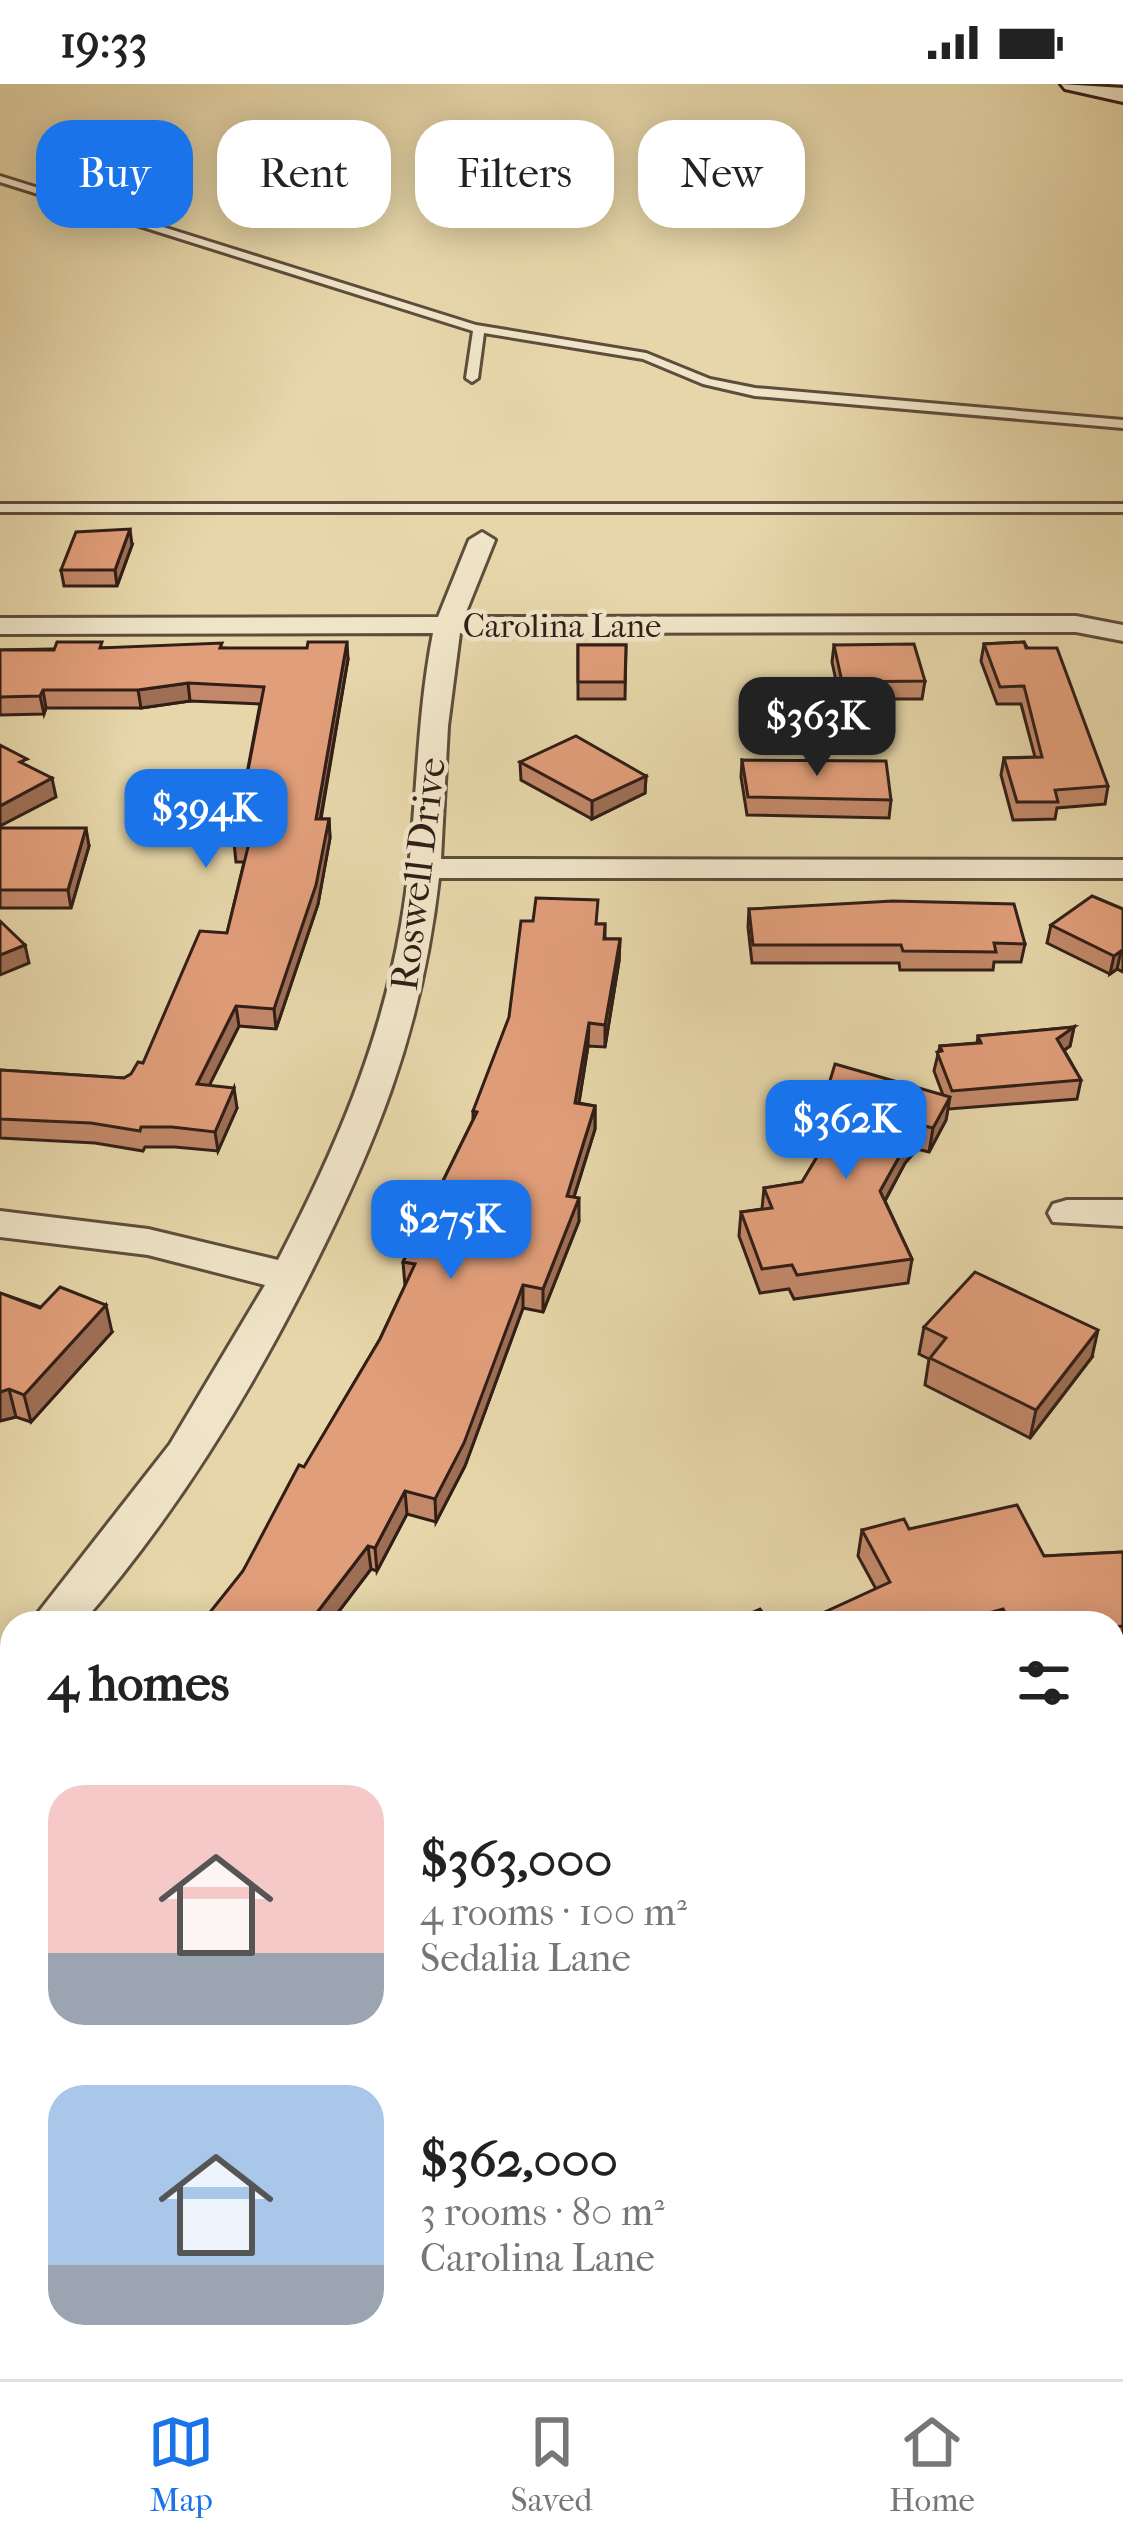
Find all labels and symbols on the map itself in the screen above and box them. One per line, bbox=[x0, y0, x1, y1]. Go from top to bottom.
street label: Carolina Lane bbox=[463, 607, 661, 646]
pin: $363K bbox=[733, 677, 901, 779]
street label: Roswell Drive bbox=[381, 755, 455, 993]
pin: $394K bbox=[122, 769, 290, 871]
pin: $362K bbox=[762, 1080, 930, 1182]
pin: $275K bbox=[367, 1180, 535, 1282]

